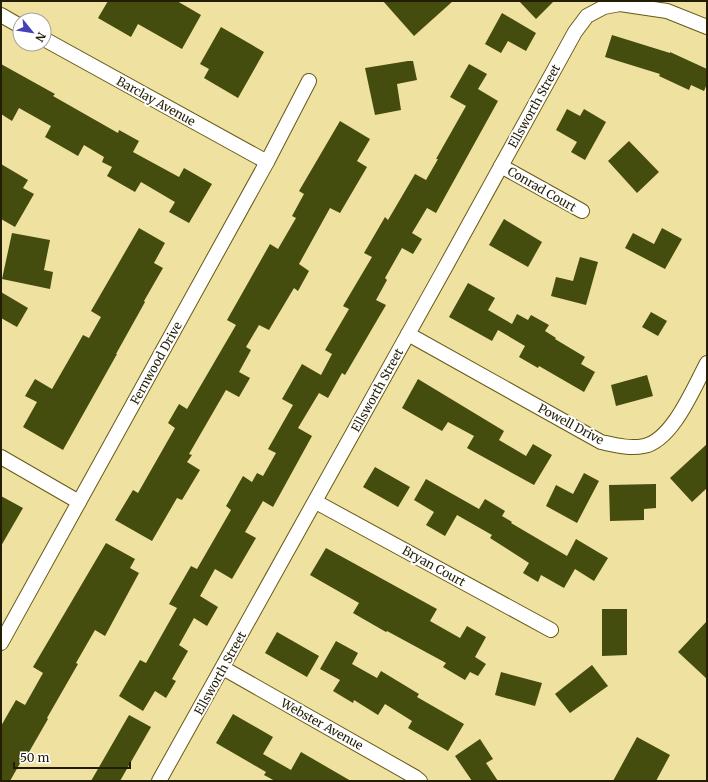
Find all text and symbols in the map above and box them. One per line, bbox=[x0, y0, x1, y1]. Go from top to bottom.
north arrow bbox=[12, 12, 52, 52]
text: N bbox=[32, 30, 49, 45]
street label: Ellsworth Street bbox=[505, 61, 563, 150]
street label: Barclay Avenue bbox=[114, 73, 198, 129]
street label: Conrad Court bbox=[505, 163, 579, 215]
street label: Fernwood Drive bbox=[127, 319, 185, 407]
street label: Ellsworth Street bbox=[348, 345, 406, 434]
street label: Powell Drive bbox=[536, 400, 606, 448]
street label: Bryan Court bbox=[400, 542, 468, 590]
street label: Ellsworth Street bbox=[191, 628, 249, 717]
street label: Webster Avenue bbox=[277, 695, 366, 753]
scale bar bbox=[14, 744, 130, 770]
text: 50 m bbox=[20, 750, 49, 765]

